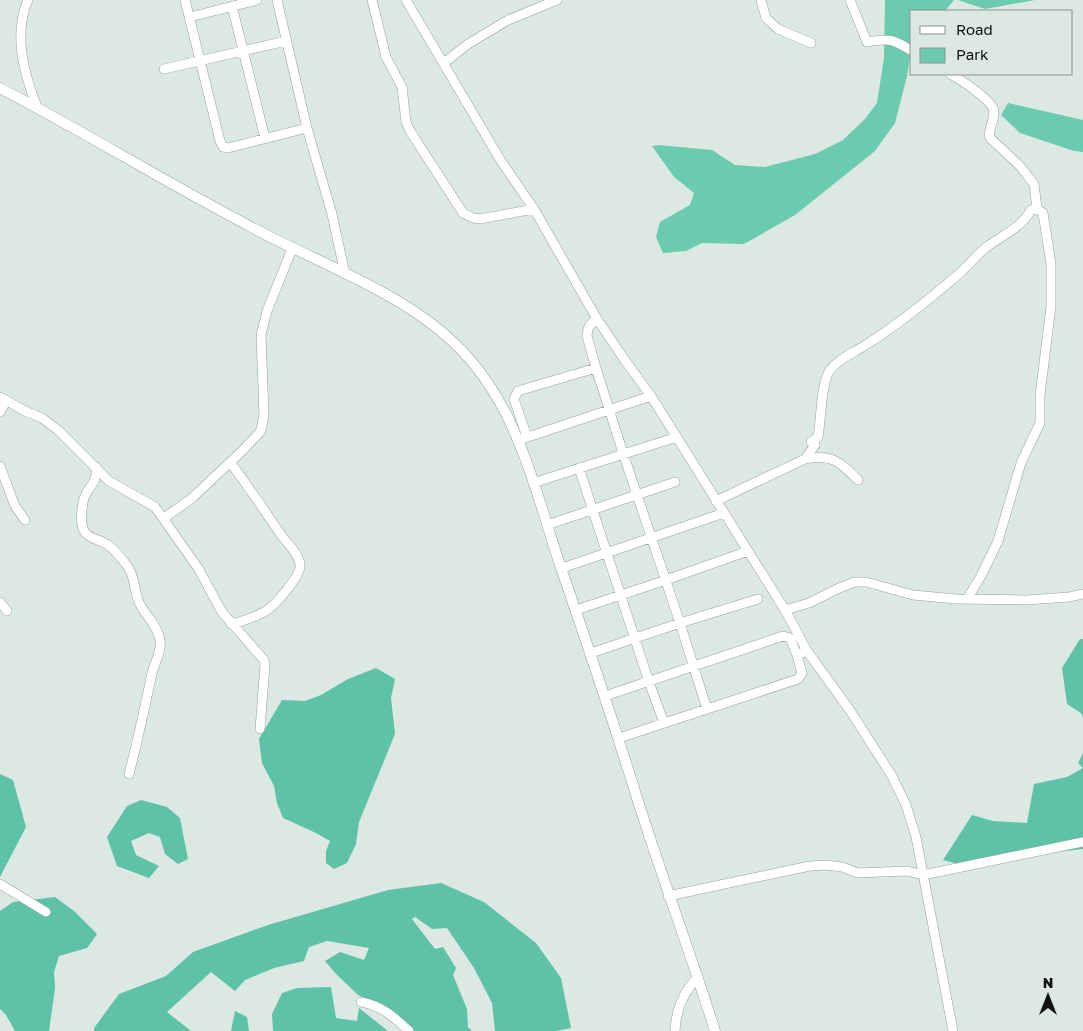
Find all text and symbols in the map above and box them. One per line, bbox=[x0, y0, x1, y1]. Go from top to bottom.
legend bbox=[910, 10, 1073, 75]
text: Road bbox=[956, 20, 993, 38]
text: Park bbox=[956, 45, 989, 63]
north arrow bbox=[1023, 971, 1073, 1021]
text: N bbox=[1043, 974, 1053, 991]

